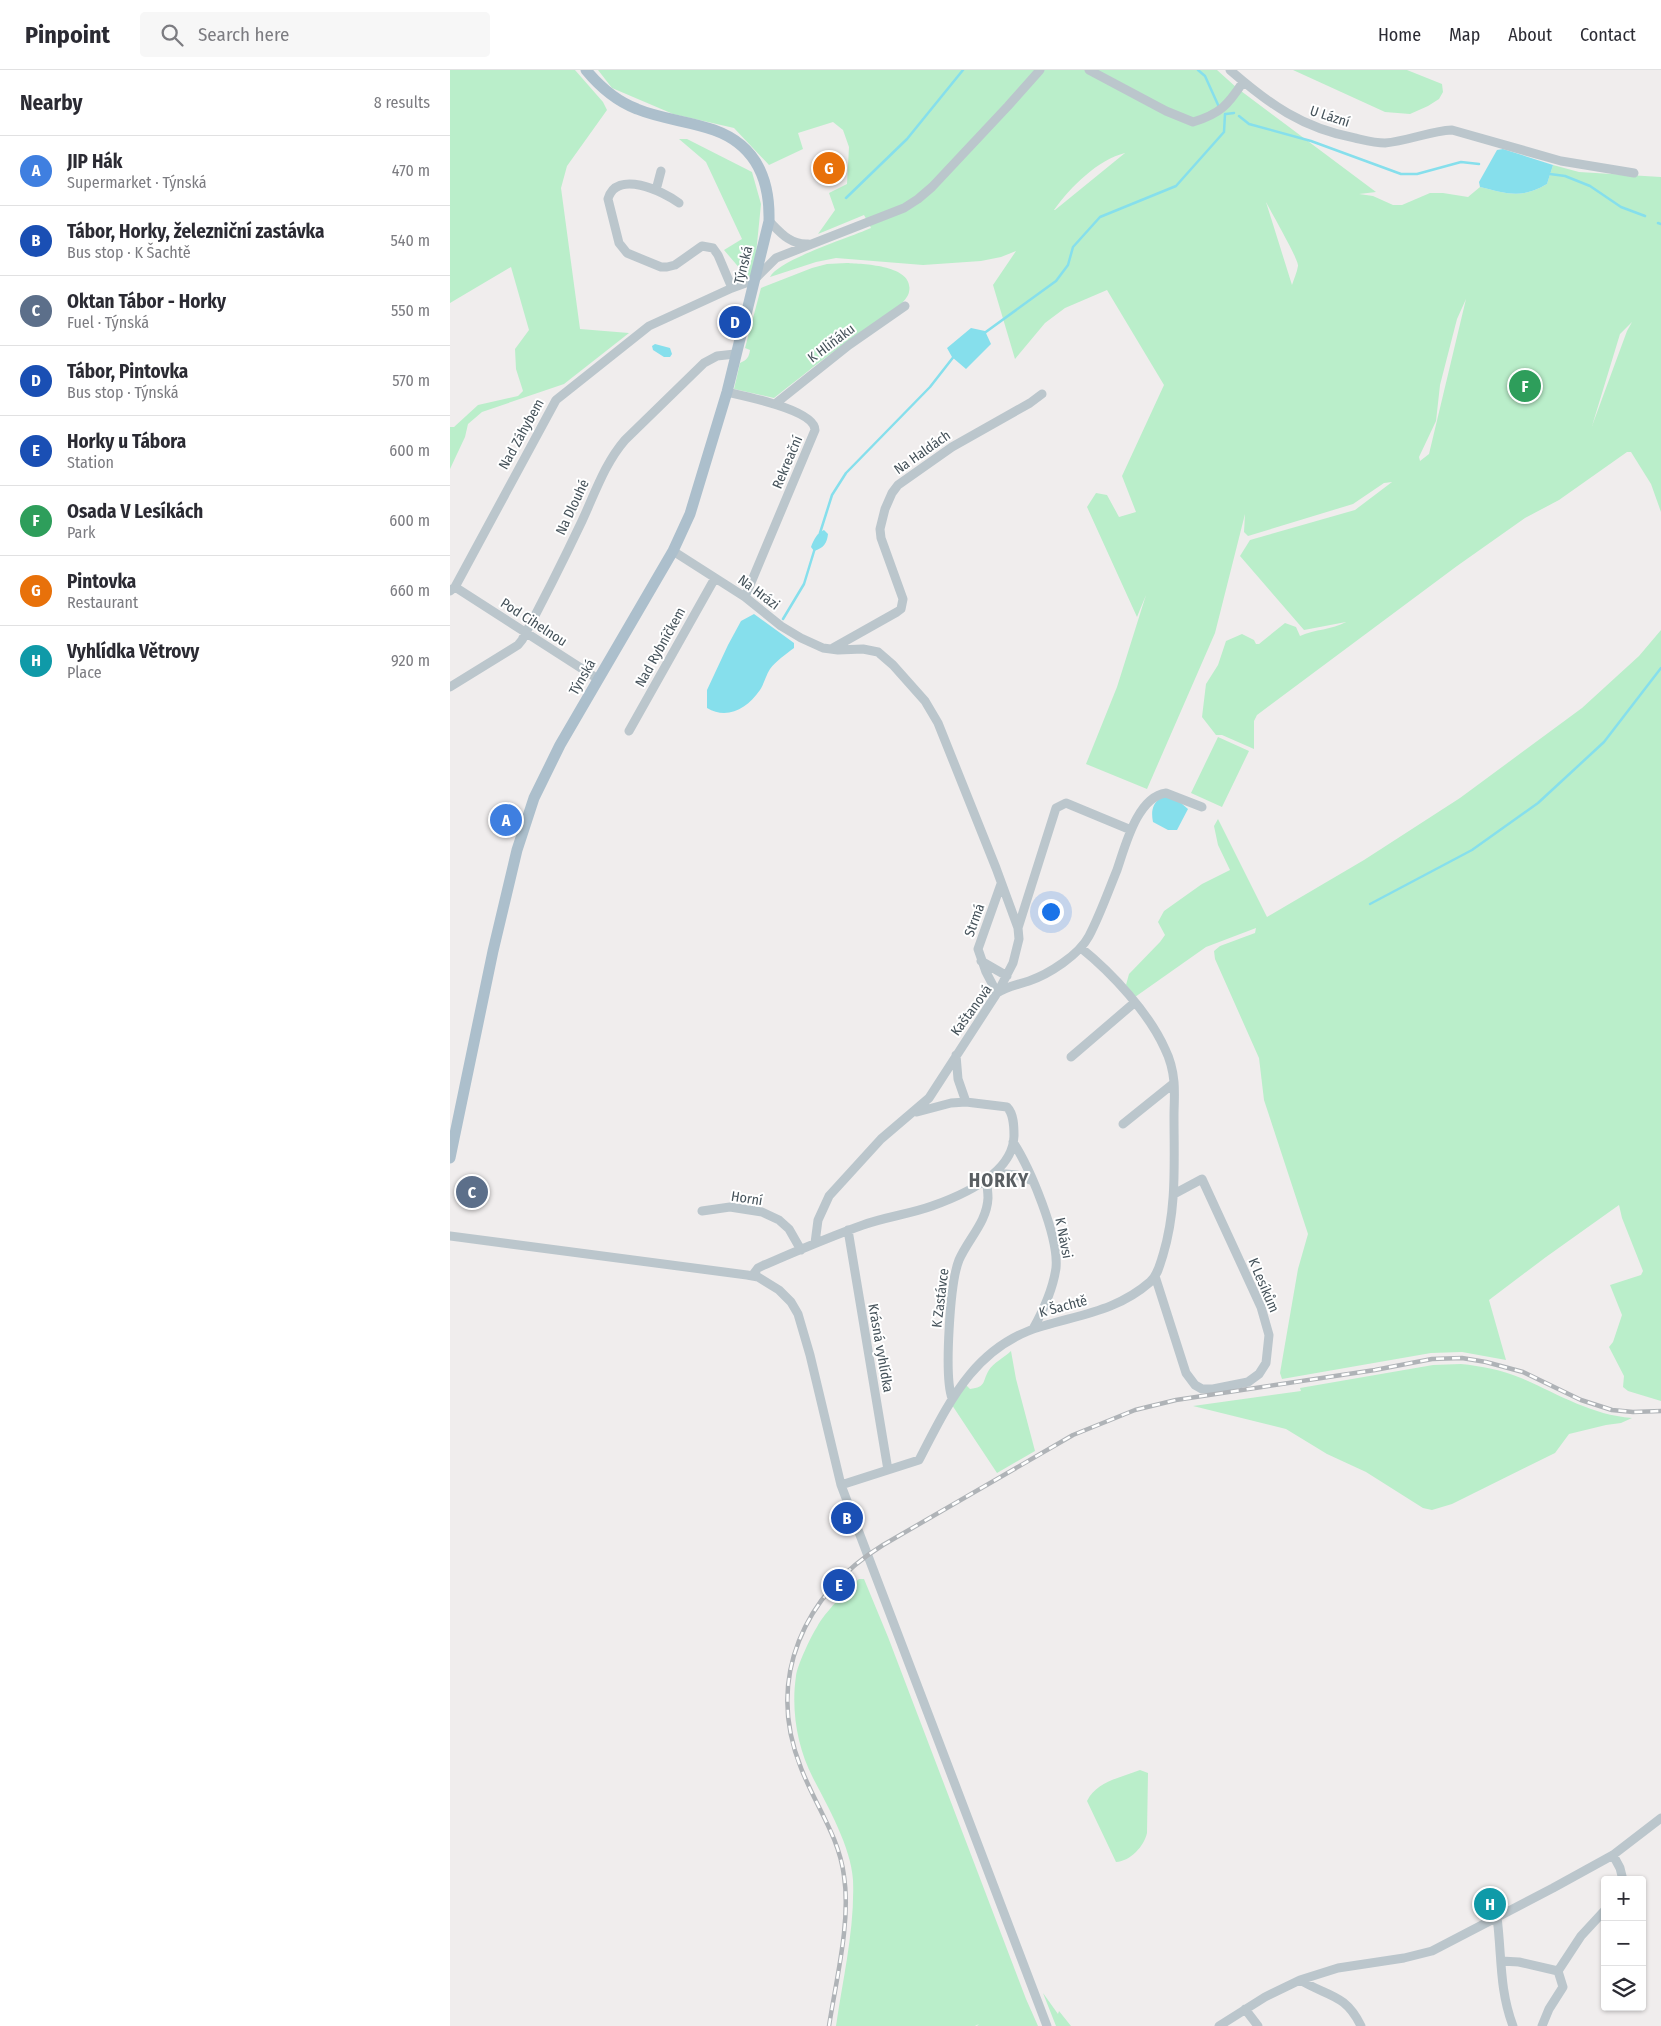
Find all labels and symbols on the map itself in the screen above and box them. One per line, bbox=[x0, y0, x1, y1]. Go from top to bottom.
street label: U Lázní bbox=[1308, 102, 1352, 131]
pin: G bbox=[813, 149, 845, 187]
street label: Týnská bbox=[731, 244, 756, 286]
pin: D bbox=[719, 303, 751, 341]
street label: K Hliňáku bbox=[804, 320, 858, 367]
pin: F bbox=[1509, 367, 1541, 405]
street label: Nad Záhybem bbox=[495, 396, 548, 473]
street label: Na Haldách bbox=[891, 427, 954, 478]
street label: Rekreační bbox=[769, 433, 806, 491]
street label: Na Dlouhé bbox=[552, 477, 593, 538]
street label: Na Hrázi bbox=[735, 571, 783, 613]
street label: Pod Cihelnou bbox=[497, 595, 570, 650]
street label: Nad Rybníčkem bbox=[632, 604, 689, 690]
street label: Týnská bbox=[565, 656, 600, 698]
pin: A bbox=[490, 801, 522, 839]
your location bbox=[1038, 899, 1064, 925]
street label: Strmá bbox=[961, 901, 988, 939]
street label: Kaštanová bbox=[947, 981, 996, 1039]
district label: HORKY bbox=[969, 1169, 1029, 1192]
pin: C bbox=[456, 1173, 488, 1211]
street label: Horní bbox=[730, 1188, 764, 1209]
street label: K Návsi bbox=[1051, 1216, 1076, 1260]
street label: K Lesíkům bbox=[1244, 1255, 1283, 1315]
street label: K Zastávce bbox=[928, 1267, 953, 1329]
street label: K Šachtě bbox=[1037, 1291, 1089, 1321]
street label: Krásná vyhlídka bbox=[864, 1302, 897, 1394]
pin: B bbox=[831, 1499, 863, 1537]
pin: E bbox=[823, 1566, 855, 1604]
pin: H bbox=[1474, 1885, 1506, 1923]

